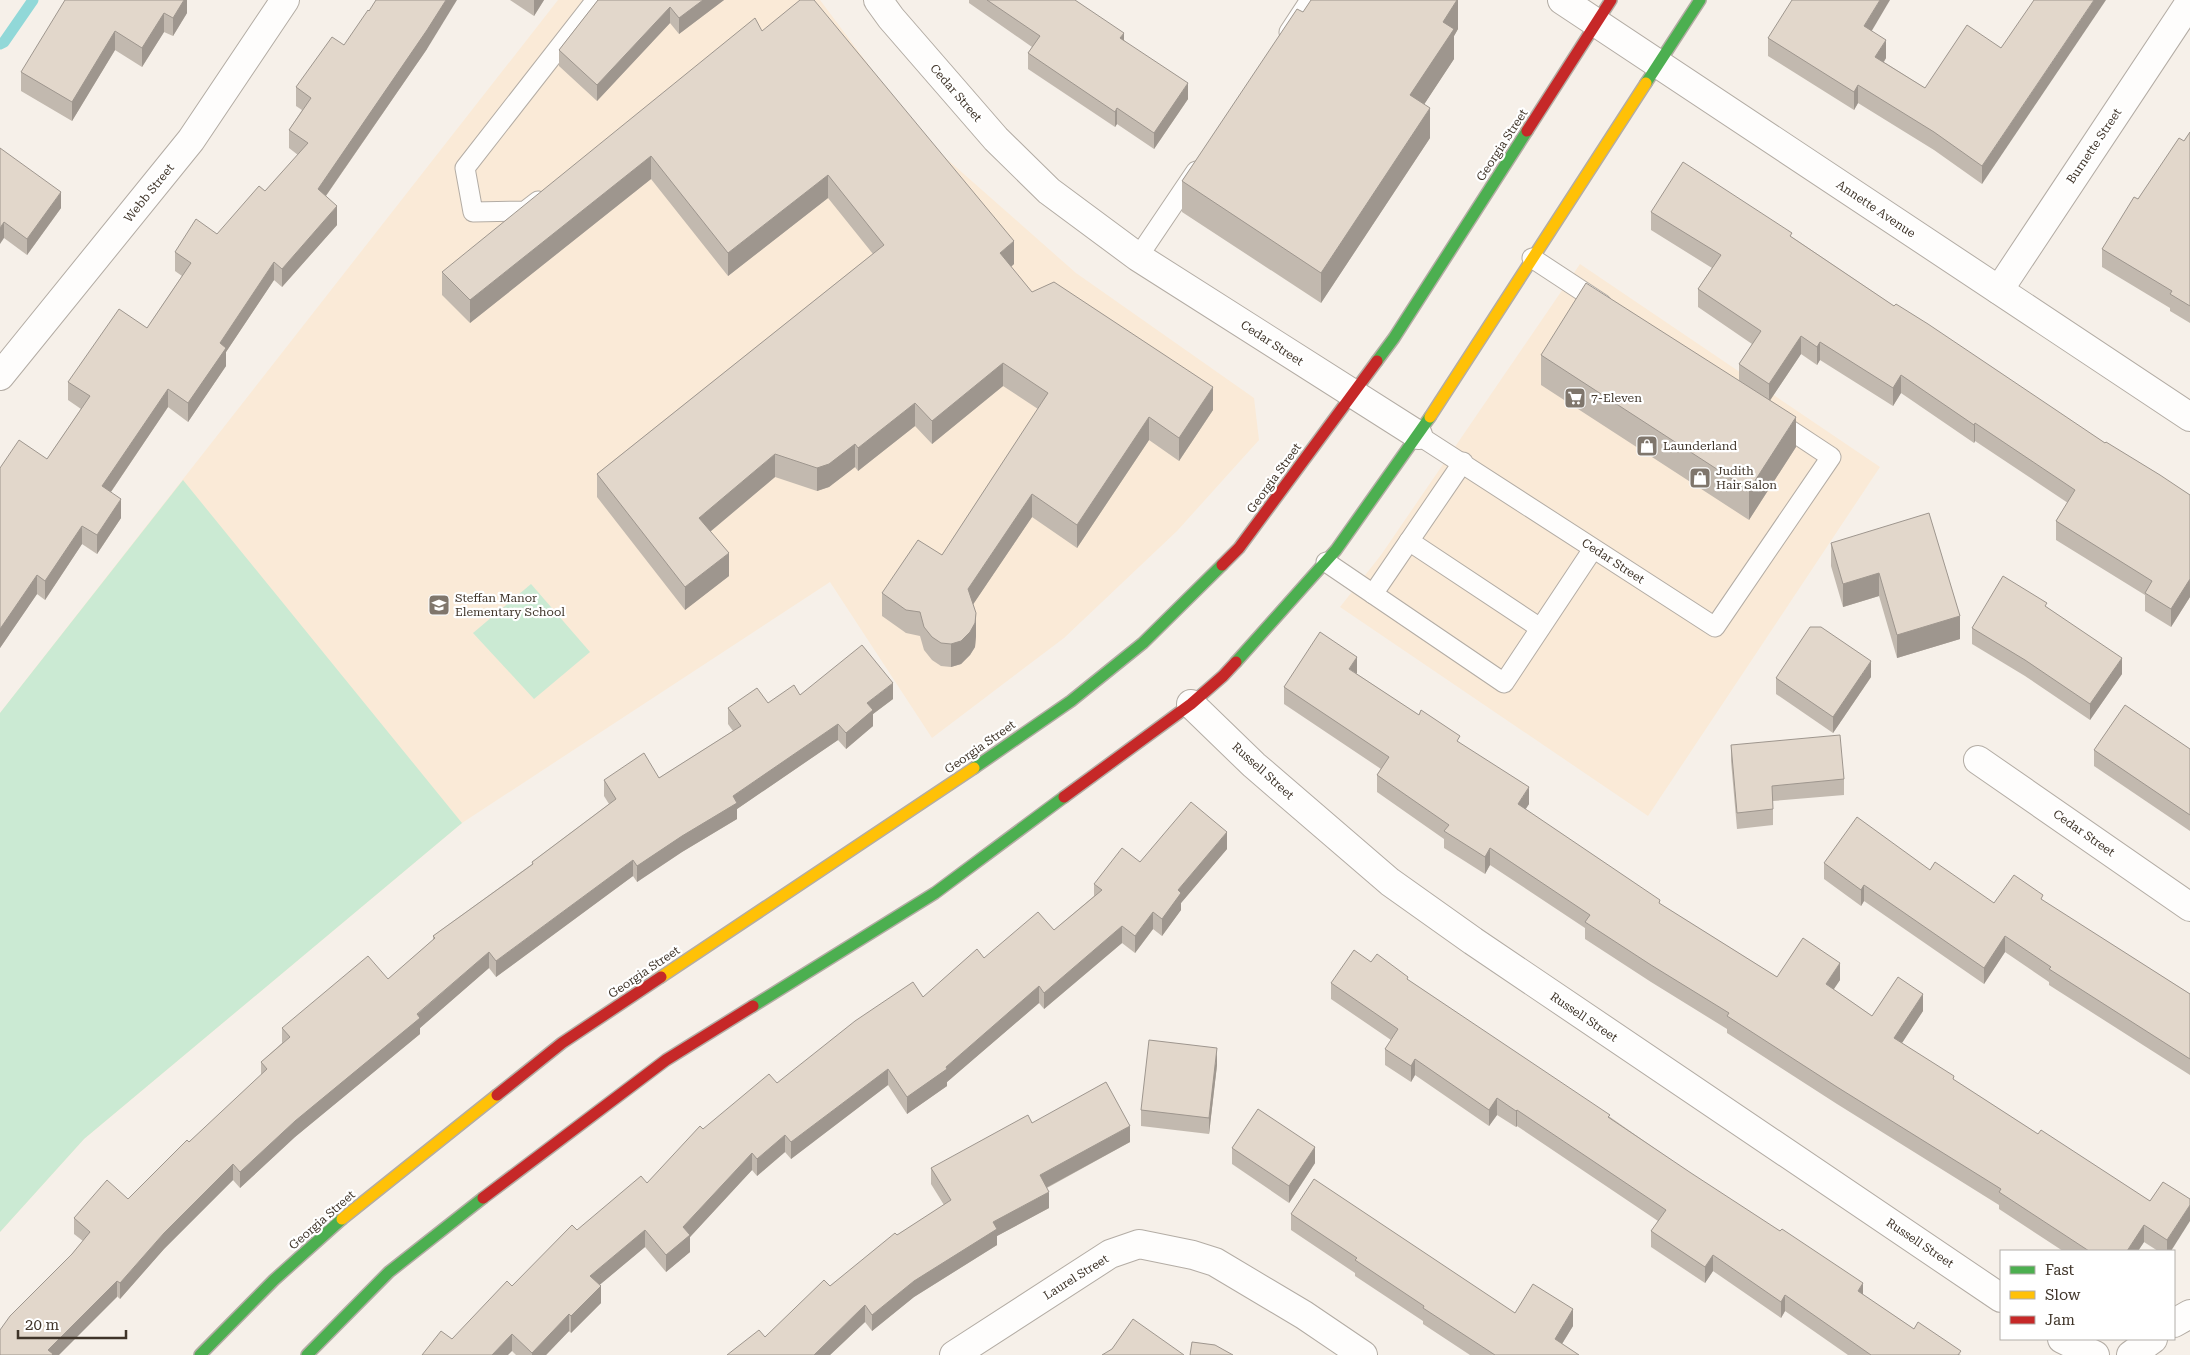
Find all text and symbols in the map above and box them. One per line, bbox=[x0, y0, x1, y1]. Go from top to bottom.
street label: Cedar Street bbox=[927, 61, 985, 125]
street label: Burnette Street bbox=[2064, 105, 2125, 186]
street label: Georgia Street bbox=[1474, 106, 1531, 184]
street label: Webb Street bbox=[121, 161, 177, 225]
street label: Annette Avenue bbox=[1834, 177, 1918, 241]
street label: Cedar Street bbox=[1238, 318, 1306, 369]
supermarket icon: 7-Eleven bbox=[1563, 386, 1587, 410]
place label: 7-Eleven bbox=[1591, 391, 1642, 405]
shop icon: Launderland bbox=[1635, 434, 1659, 458]
place label: Launderland bbox=[1663, 439, 1737, 453]
street label: Georgia Street bbox=[1244, 440, 1304, 516]
place label: Judith Hair Salon bbox=[1716, 464, 1777, 492]
shop icon: Judith Hair Salon bbox=[1688, 466, 1712, 490]
street label: Cedar Street bbox=[1579, 536, 1647, 587]
place label: Steffan Manor Elementary School bbox=[455, 591, 565, 619]
school or university icon: Steffan Manor Elementary School bbox=[427, 593, 451, 617]
street label: Georgia Street bbox=[942, 717, 1018, 777]
street label: Russell Street bbox=[1229, 740, 1297, 803]
street label: Cedar Street bbox=[2051, 807, 2118, 860]
street label: Georgia Street bbox=[606, 943, 683, 1001]
street label: Russell Street bbox=[1548, 989, 1621, 1045]
street label: Georgia Street bbox=[286, 1187, 358, 1252]
street label: Russell Street bbox=[1884, 1215, 1957, 1271]
legend bbox=[2000, 1250, 2175, 1340]
street label: Laurel Street bbox=[1041, 1251, 1111, 1303]
text: Fast bbox=[2045, 1261, 2075, 1279]
text: Slow bbox=[2045, 1286, 2081, 1304]
scale bar bbox=[18, 1308, 125, 1340]
text: Jam bbox=[2045, 1311, 2075, 1329]
text: 20 m bbox=[25, 1316, 60, 1334]

